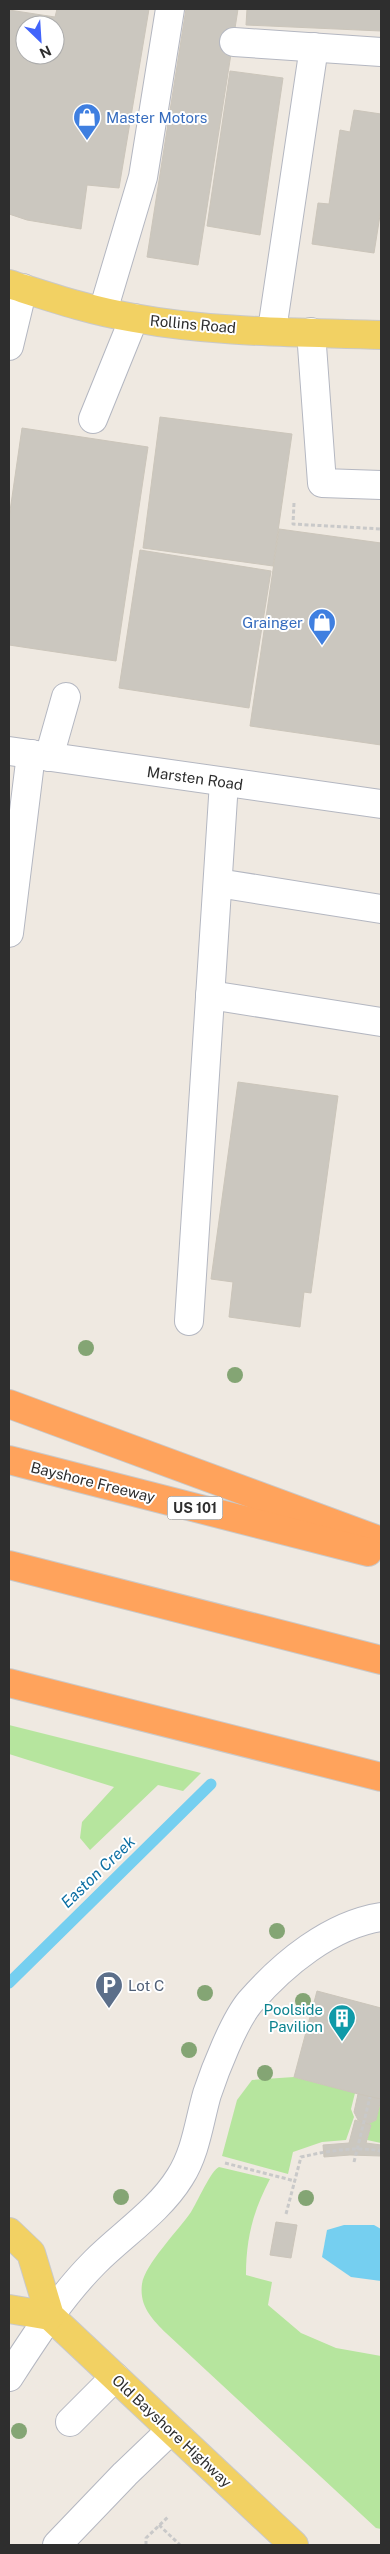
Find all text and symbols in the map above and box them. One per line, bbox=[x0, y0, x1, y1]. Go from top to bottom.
north arrow bbox=[15, 15, 65, 65]
text: N bbox=[37, 42, 54, 61]
shop icon: Master Motors bbox=[72, 102, 102, 141]
place label: Master Motors bbox=[106, 109, 207, 126]
street label: Rollins Road bbox=[149, 312, 237, 336]
shop icon: Grainger bbox=[307, 607, 337, 646]
place label: Grainger bbox=[242, 614, 303, 631]
street label: Marsten Road bbox=[146, 763, 244, 793]
street label: Bayshore Freeway bbox=[29, 1458, 157, 1506]
road number: US 101 bbox=[168, 1496, 222, 1520]
water label: Easton Creek bbox=[57, 1832, 139, 1912]
parking icon: Lot C bbox=[94, 1970, 124, 2009]
place label: Lot C bbox=[128, 1977, 164, 1994]
place label: Poolside Pavilion bbox=[264, 2001, 323, 2035]
building icon: Poolside Pavilion bbox=[327, 2003, 357, 2042]
street label: Old Bayshore Highway bbox=[109, 2371, 235, 2491]

